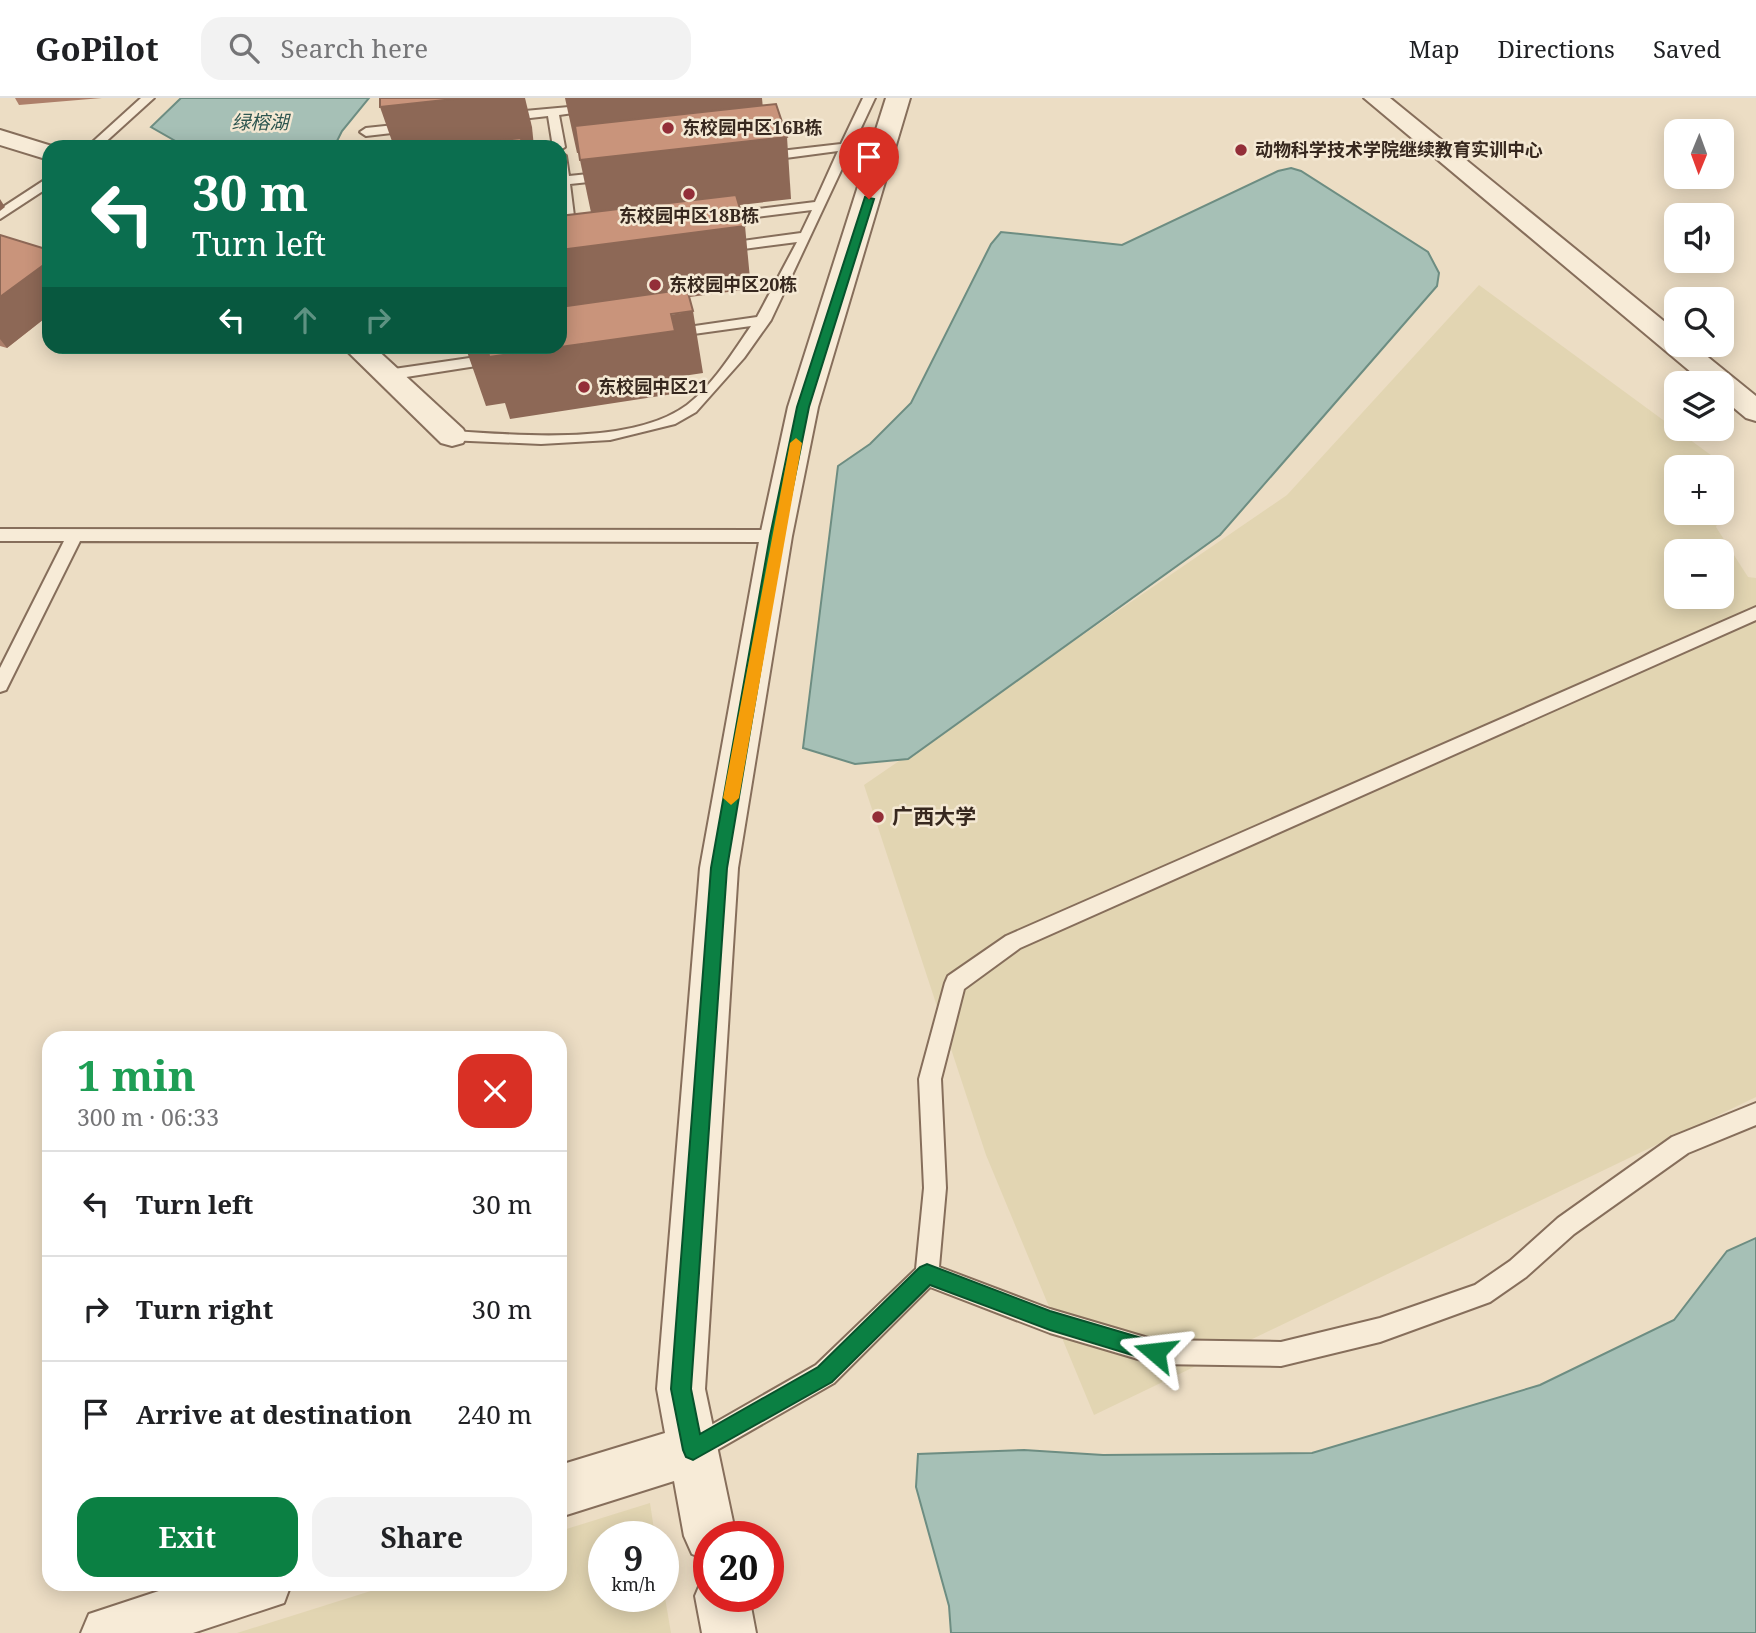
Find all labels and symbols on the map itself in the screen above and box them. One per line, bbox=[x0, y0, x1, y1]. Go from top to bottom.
water label: 绿榕湖 bbox=[231, 109, 291, 135]
place label: 东校园中区16B栋 bbox=[682, 115, 822, 139]
north arrow bbox=[1664, 119, 1734, 189]
marker: 东校园中区16B栋 bbox=[660, 120, 676, 136]
pin bbox=[839, 127, 899, 199]
place label: 动物科学技术学院继续教育实训中心 bbox=[1255, 137, 1543, 161]
marker: 动物科学技术学院继续教育实训中心 bbox=[1233, 142, 1249, 158]
marker: 东校园中区18B栋 bbox=[681, 186, 697, 202]
place label: 东校园中区18B栋 bbox=[619, 203, 759, 227]
place label: 东校园中区20栋 bbox=[669, 272, 797, 296]
marker: 东校园中区20栋 bbox=[647, 277, 663, 293]
place label: 东校园中区21 bbox=[598, 374, 708, 398]
marker: 东校园中区21 bbox=[576, 379, 592, 395]
place label: 广西大学 bbox=[892, 802, 976, 830]
marker: 广西大学 bbox=[870, 809, 886, 825]
position arrow bbox=[1118, 1315, 1192, 1389]
speed limit sign: 20 bbox=[693, 1521, 784, 1612]

